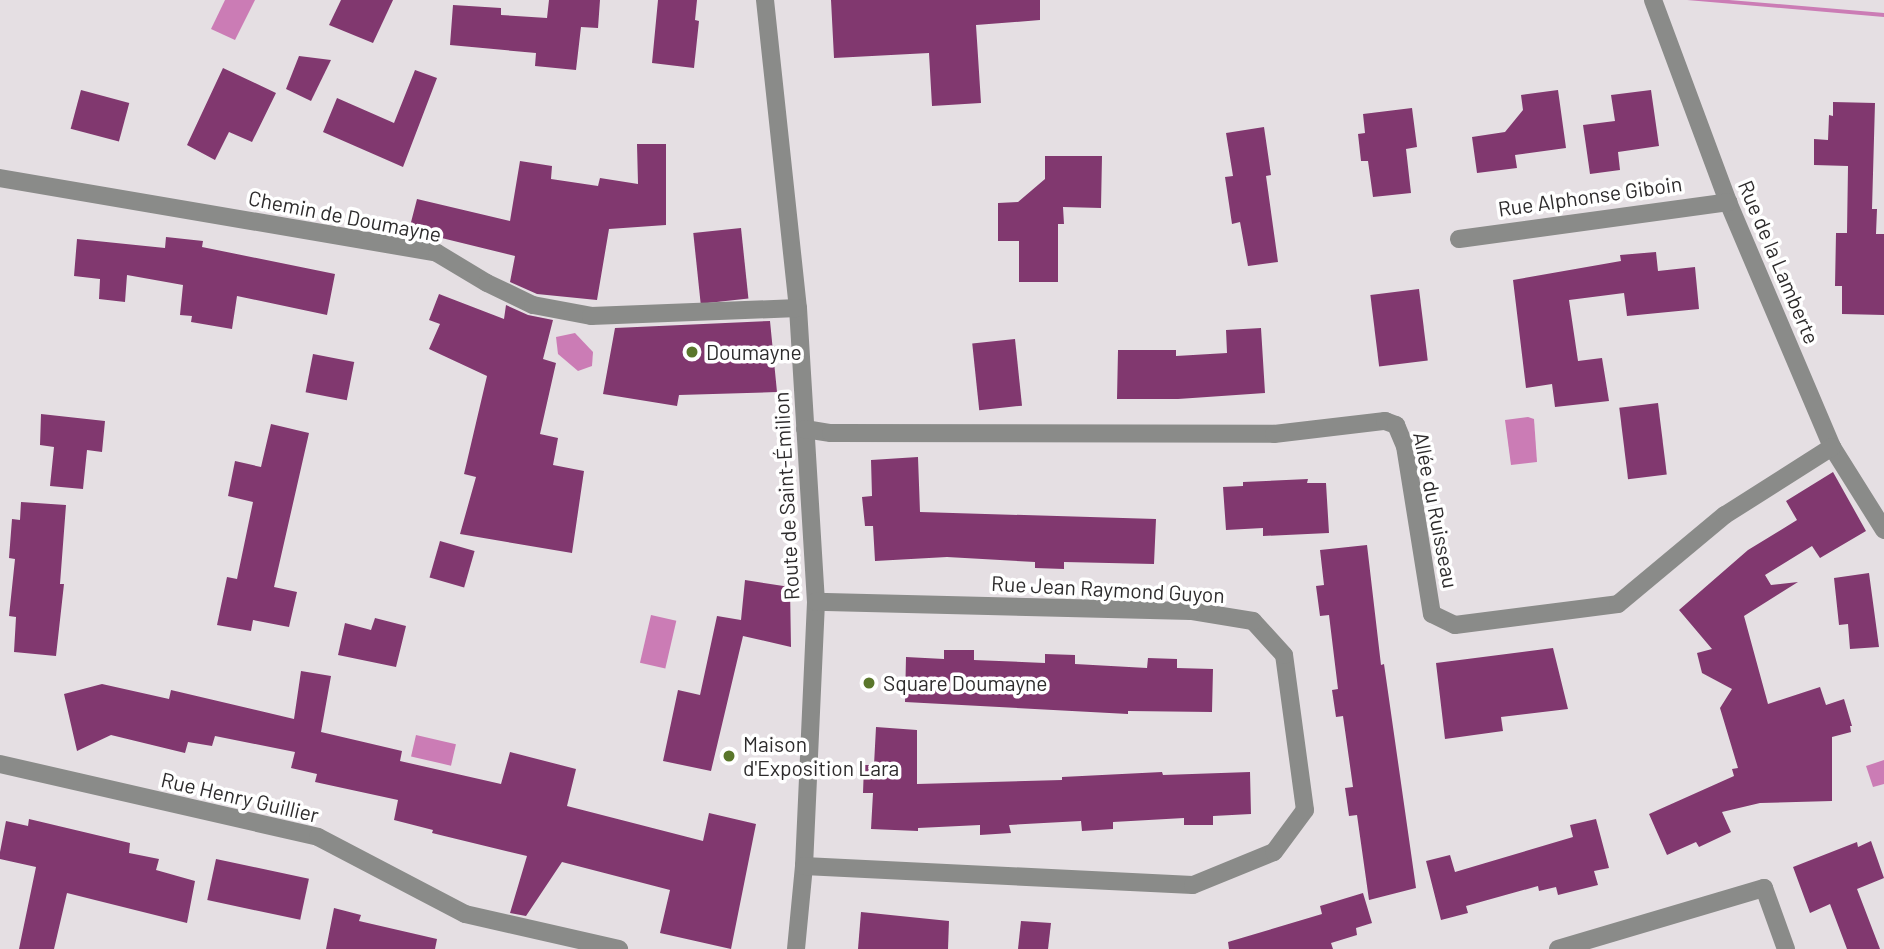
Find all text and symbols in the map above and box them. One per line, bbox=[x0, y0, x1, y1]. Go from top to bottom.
street label: Rue Alphonse Giboin bbox=[1496, 171, 1684, 221]
street label: Rue de la Lamberte bbox=[1733, 176, 1825, 348]
street label: Chemin de Doumayne bbox=[246, 185, 444, 247]
place label: Doumayne bbox=[706, 339, 802, 365]
marker: Doumayne bbox=[684, 344, 700, 360]
street label: Route de Saint-Émilion bbox=[768, 391, 804, 601]
street label: Allée du Ruisseau bbox=[1409, 430, 1463, 590]
street label: Rue Jean Raymond Guyon bbox=[991, 570, 1225, 608]
place label: Square Doumayne bbox=[883, 670, 1047, 696]
marker: Square Doumayne bbox=[861, 675, 877, 691]
place label: Maison d'Exposition Lara bbox=[743, 731, 899, 781]
marker: Maison d'Exposition Lara bbox=[721, 748, 737, 764]
street label: Rue Henry Guillier bbox=[159, 767, 321, 827]

